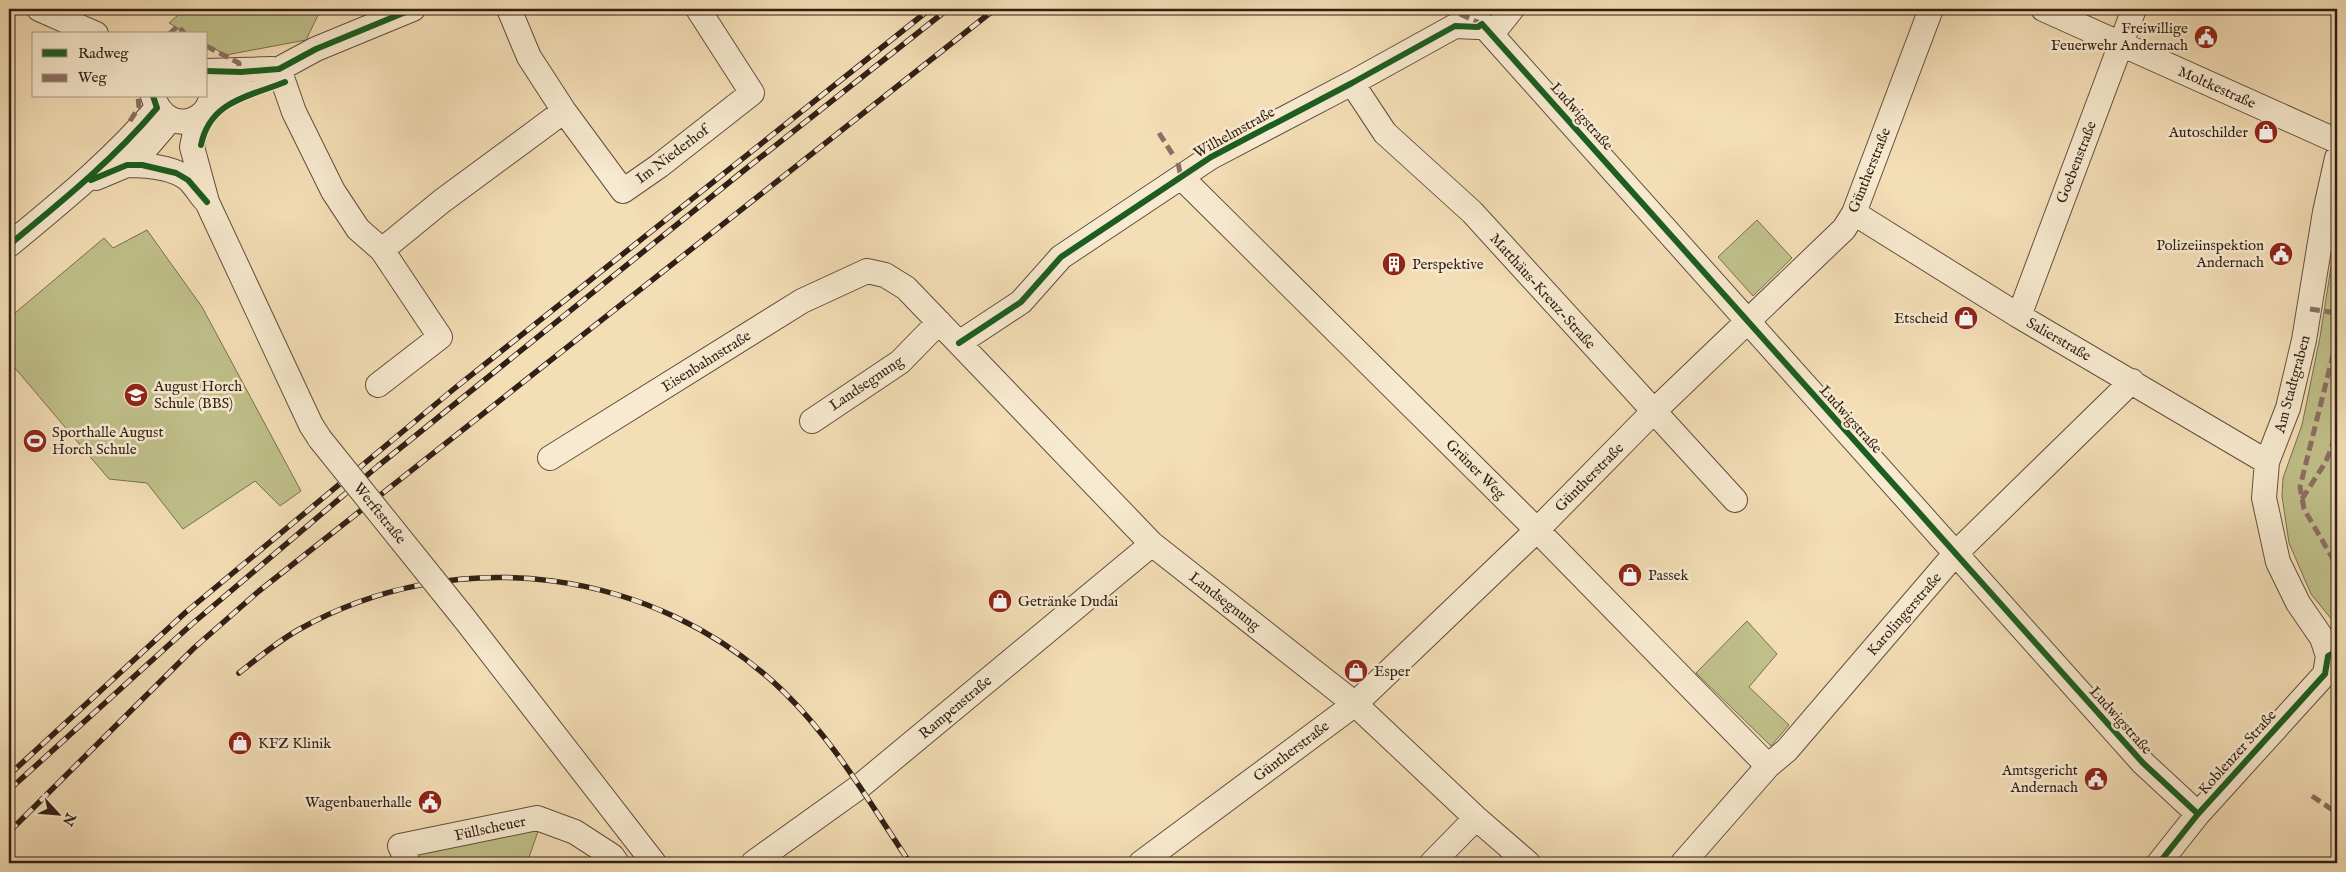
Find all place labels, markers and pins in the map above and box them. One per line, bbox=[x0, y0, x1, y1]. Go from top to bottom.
place label: Freiwillige Feuerwehr Andernach bbox=[2051, 19, 2188, 55]
public building icon: Freiwillige Feuerwehr Andernach bbox=[2193, 24, 2219, 50]
shop icon: Autoschilder bbox=[2253, 119, 2279, 145]
place label: Autoschilder bbox=[2168, 123, 2248, 142]
place label: Polizeiinspektion Andernach bbox=[2156, 236, 2264, 272]
public building icon: Polizeiinspektion Andernach bbox=[2268, 241, 2294, 267]
building icon: Perspektive bbox=[1381, 251, 1407, 277]
place label: Perspektive bbox=[1412, 255, 1484, 274]
shop icon: Etscheid bbox=[1953, 305, 1979, 331]
place label: Etscheid bbox=[1894, 309, 1949, 328]
place label: August Horch Schule (BBS) bbox=[153, 377, 242, 413]
school or university icon: August Horch Schule (BBS) bbox=[123, 382, 149, 408]
place label: Sporthalle August Horch Schule bbox=[52, 423, 164, 459]
sports icon: Sporthalle August Horch Schule bbox=[22, 428, 48, 454]
shop icon: Passek bbox=[1617, 562, 1643, 588]
place label: Passek bbox=[1648, 566, 1689, 585]
shop icon: Getränke Dudai bbox=[987, 588, 1013, 614]
place label: Getränke Dudai bbox=[1018, 592, 1118, 611]
shop icon: Esper bbox=[1343, 658, 1369, 684]
place label: Esper bbox=[1374, 662, 1411, 681]
shop icon: KFZ Klinik bbox=[227, 730, 253, 756]
place label: KFZ Klinik bbox=[258, 734, 332, 753]
place label: Amtsgericht Andernach bbox=[2001, 761, 2078, 797]
public building icon: Amtsgericht Andernach bbox=[2083, 766, 2109, 792]
public building icon: Wagenbauerhalle bbox=[417, 789, 443, 815]
place label: Wagenbauerhalle bbox=[305, 793, 412, 812]

